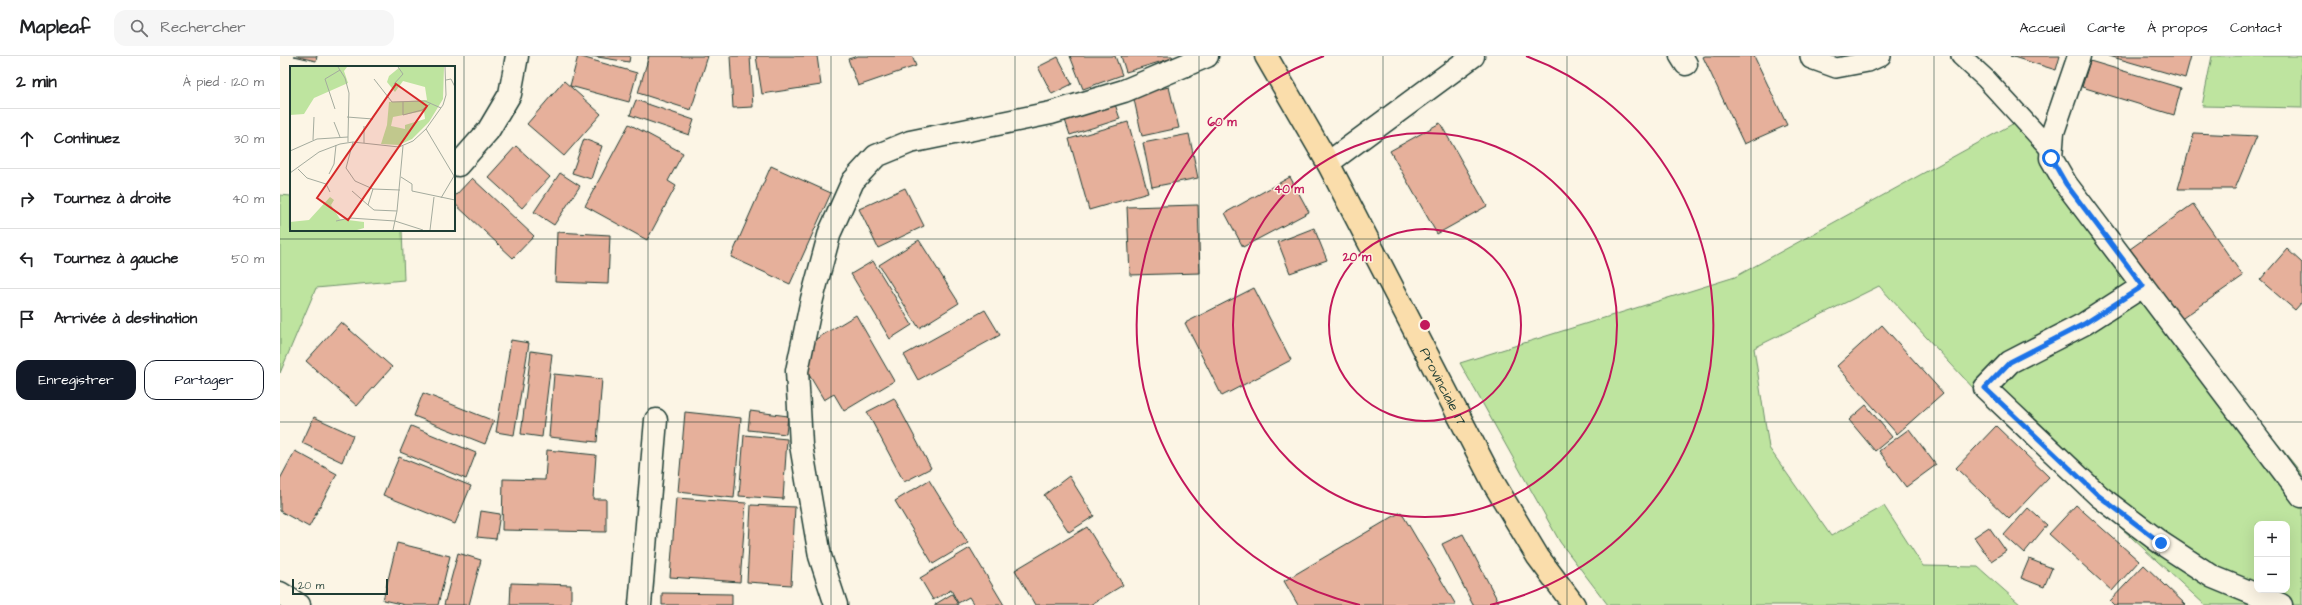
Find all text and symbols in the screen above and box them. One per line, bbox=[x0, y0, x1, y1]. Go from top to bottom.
search box bbox=[114, 10, 394, 46]
text: Mapleaf bbox=[20, 14, 90, 41]
icon: search bbox=[128, 17, 150, 39]
text: Rechercher bbox=[160, 17, 246, 38]
text: Accueil bbox=[2020, 18, 2065, 38]
text: Carte bbox=[2087, 18, 2125, 38]
text: À propos bbox=[2147, 18, 2208, 38]
text: Contact bbox=[2230, 18, 2282, 38]
inset map bbox=[290, 66, 455, 231]
text: 2 min bbox=[16, 70, 57, 94]
text: À pied · 120 m bbox=[183, 73, 264, 91]
text: 60 m bbox=[1207, 114, 1237, 131]
icon: ahead bbox=[16, 128, 38, 150]
text: Continuez bbox=[54, 128, 120, 149]
text: 30 m bbox=[234, 130, 264, 148]
route start bbox=[2042, 149, 2060, 167]
text: 40 m bbox=[1274, 181, 1305, 198]
icon: right bbox=[16, 188, 38, 210]
text: Tournez à droite bbox=[54, 188, 171, 209]
text: 40 m bbox=[232, 190, 264, 208]
icon: left bbox=[16, 248, 38, 270]
text: Tournez à gauche bbox=[54, 248, 178, 269]
text: 20 m bbox=[1342, 249, 1372, 266]
text: 50 m bbox=[231, 250, 264, 268]
icon: arrive bbox=[16, 308, 38, 330]
text: Arrivée à destination bbox=[54, 308, 197, 329]
centre of rings bbox=[1418, 318, 1432, 332]
street label: Provinciale 17 bbox=[1414, 344, 1471, 429]
button: Enregistrer bbox=[16, 360, 136, 400]
button: Partager bbox=[144, 360, 264, 400]
map controls bbox=[2254, 521, 2290, 593]
button: + bbox=[2254, 521, 2290, 557]
route end bbox=[2152, 534, 2170, 552]
button: − bbox=[2254, 557, 2290, 593]
scale bar bbox=[292, 577, 388, 596]
text: 20 m bbox=[298, 578, 324, 593]

